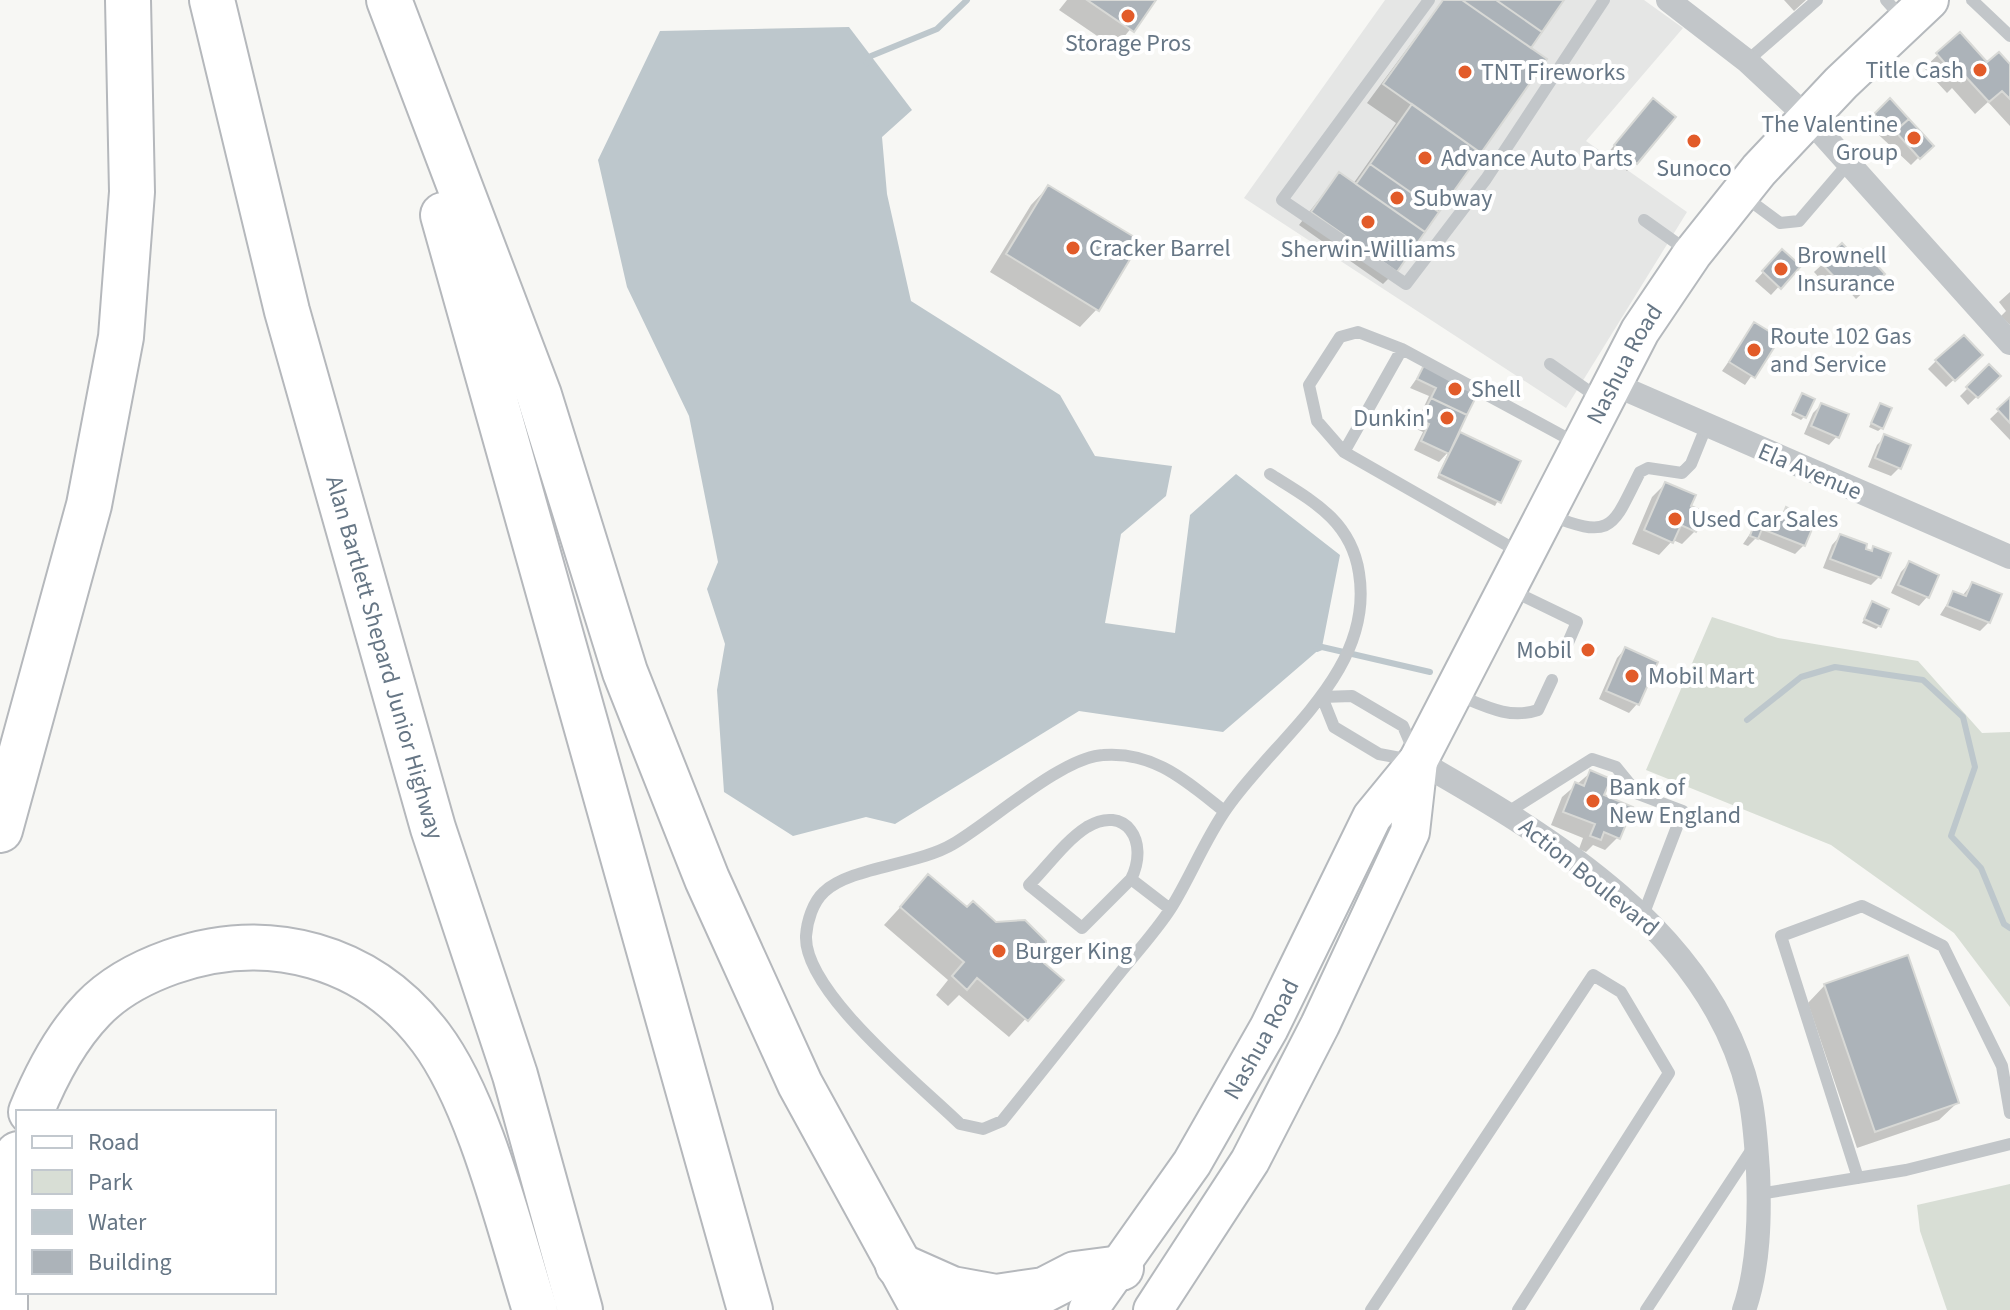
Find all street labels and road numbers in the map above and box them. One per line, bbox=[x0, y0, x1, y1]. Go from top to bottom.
street label: Nashua Road bbox=[1578, 297, 1671, 431]
street label: Ela Avenue bbox=[1753, 434, 1867, 509]
street label: Alan Bartlett Shepard Junior Highway bbox=[316, 472, 453, 844]
street label: Action Boulevard bbox=[1511, 810, 1666, 945]
street label: Nashua Road bbox=[1215, 973, 1308, 1106]

